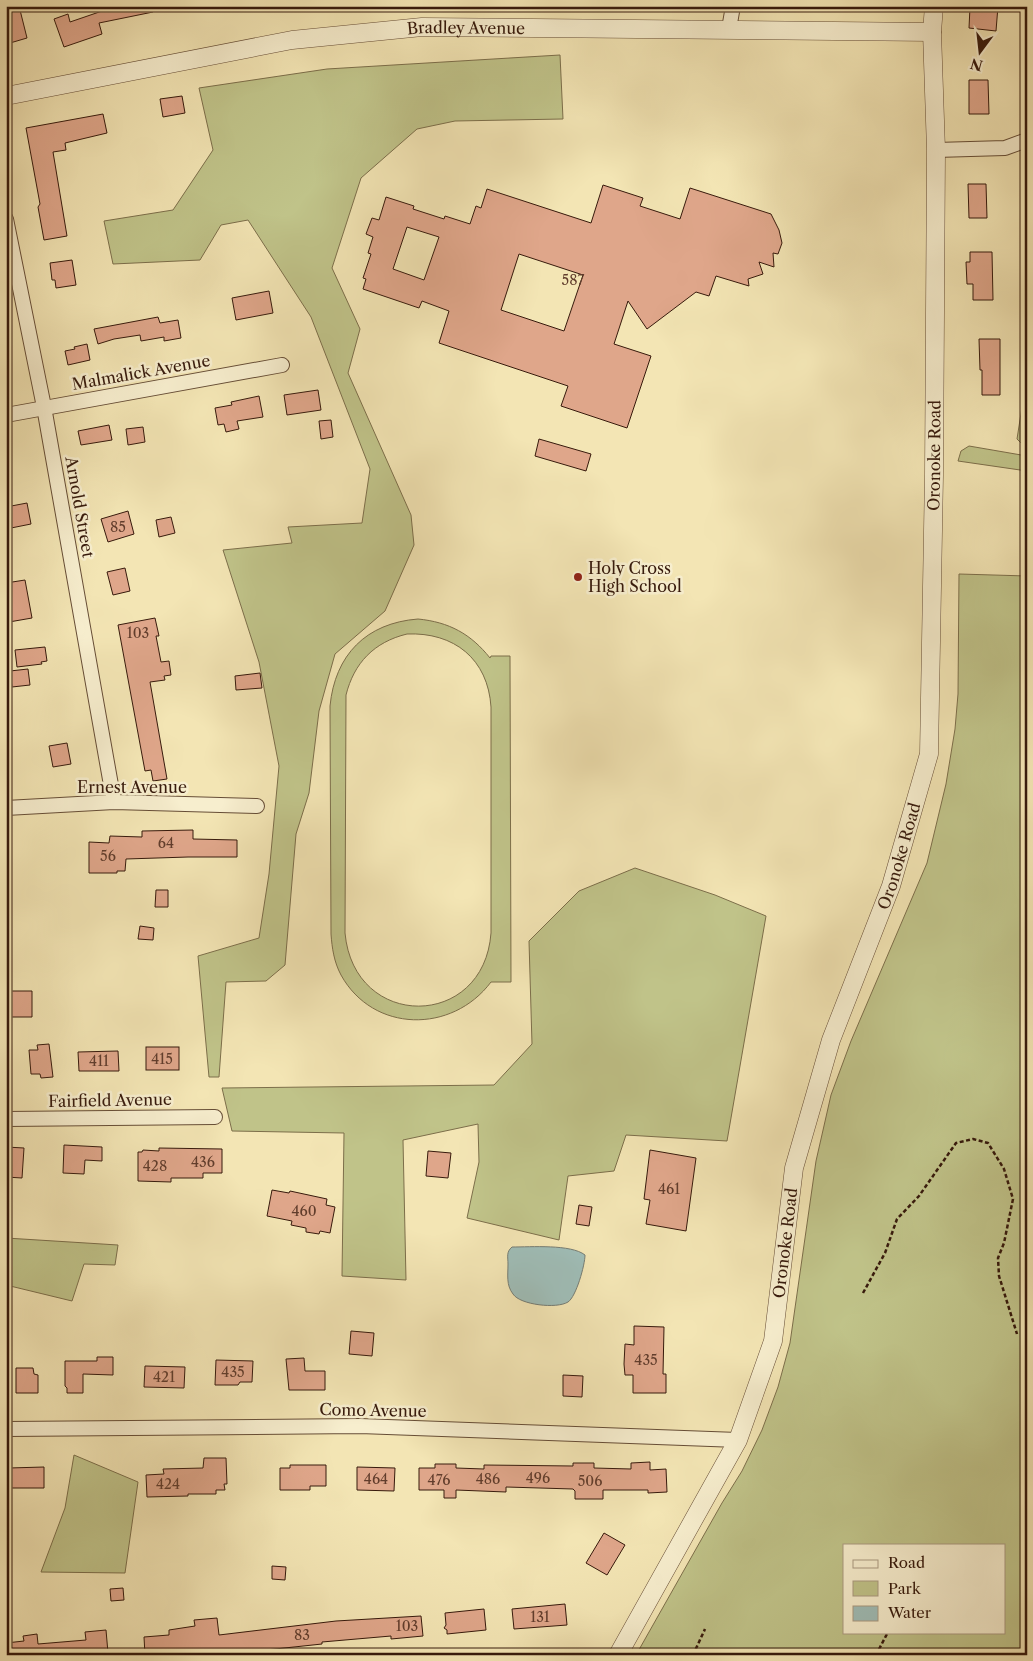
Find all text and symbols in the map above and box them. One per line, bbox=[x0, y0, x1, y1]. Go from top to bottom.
street label: Bradley Avenue bbox=[406, 17, 525, 38]
north arrow bbox=[956, 28, 1006, 78]
text: N bbox=[968, 54, 985, 75]
house number: 587 bbox=[562, 271, 584, 289]
street label: Malmalick Avenue bbox=[70, 350, 212, 394]
street label: Oronoke Road bbox=[923, 400, 944, 511]
street label: Arnold Street bbox=[61, 454, 99, 560]
house number: 85 bbox=[110, 518, 126, 536]
place label: Holy Cross High School bbox=[588, 558, 682, 596]
marker: Holy Cross High School bbox=[572, 571, 584, 583]
house number: 103 bbox=[127, 624, 149, 642]
street label: Ernest Avenue bbox=[77, 777, 187, 797]
street label: Oronoke Road bbox=[873, 800, 925, 912]
house number: 64 bbox=[158, 834, 174, 852]
house number: 56 bbox=[100, 847, 116, 865]
house number: 415 bbox=[151, 1050, 173, 1068]
house number: 411 bbox=[89, 1052, 109, 1070]
street label: Fairfield Avenue bbox=[48, 1089, 172, 1111]
house number: 436 bbox=[191, 1153, 215, 1171]
house number: 428 bbox=[143, 1157, 167, 1175]
house number: 461 bbox=[658, 1180, 680, 1198]
street label: Oronoke Road bbox=[768, 1186, 802, 1299]
house number: 460 bbox=[291, 1202, 317, 1220]
house number: 435 bbox=[634, 1351, 658, 1369]
house number: 435 bbox=[221, 1363, 245, 1381]
house number: 421 bbox=[153, 1368, 175, 1386]
street label: Como Avenue bbox=[319, 1399, 427, 1421]
house number: 496 bbox=[526, 1469, 550, 1487]
house number: 464 bbox=[364, 1470, 388, 1488]
house number: 486 bbox=[476, 1470, 500, 1488]
house number: 476 bbox=[428, 1471, 450, 1489]
house number: 506 bbox=[578, 1472, 602, 1490]
house number: 424 bbox=[156, 1475, 180, 1493]
legend bbox=[843, 1544, 1006, 1634]
text: Road bbox=[888, 1553, 925, 1572]
text: Park bbox=[888, 1579, 922, 1598]
text: Water bbox=[887, 1603, 932, 1622]
house number: 131 bbox=[530, 1608, 550, 1626]
house number: 103 bbox=[396, 1617, 418, 1635]
house number: 83 bbox=[294, 1626, 310, 1644]

